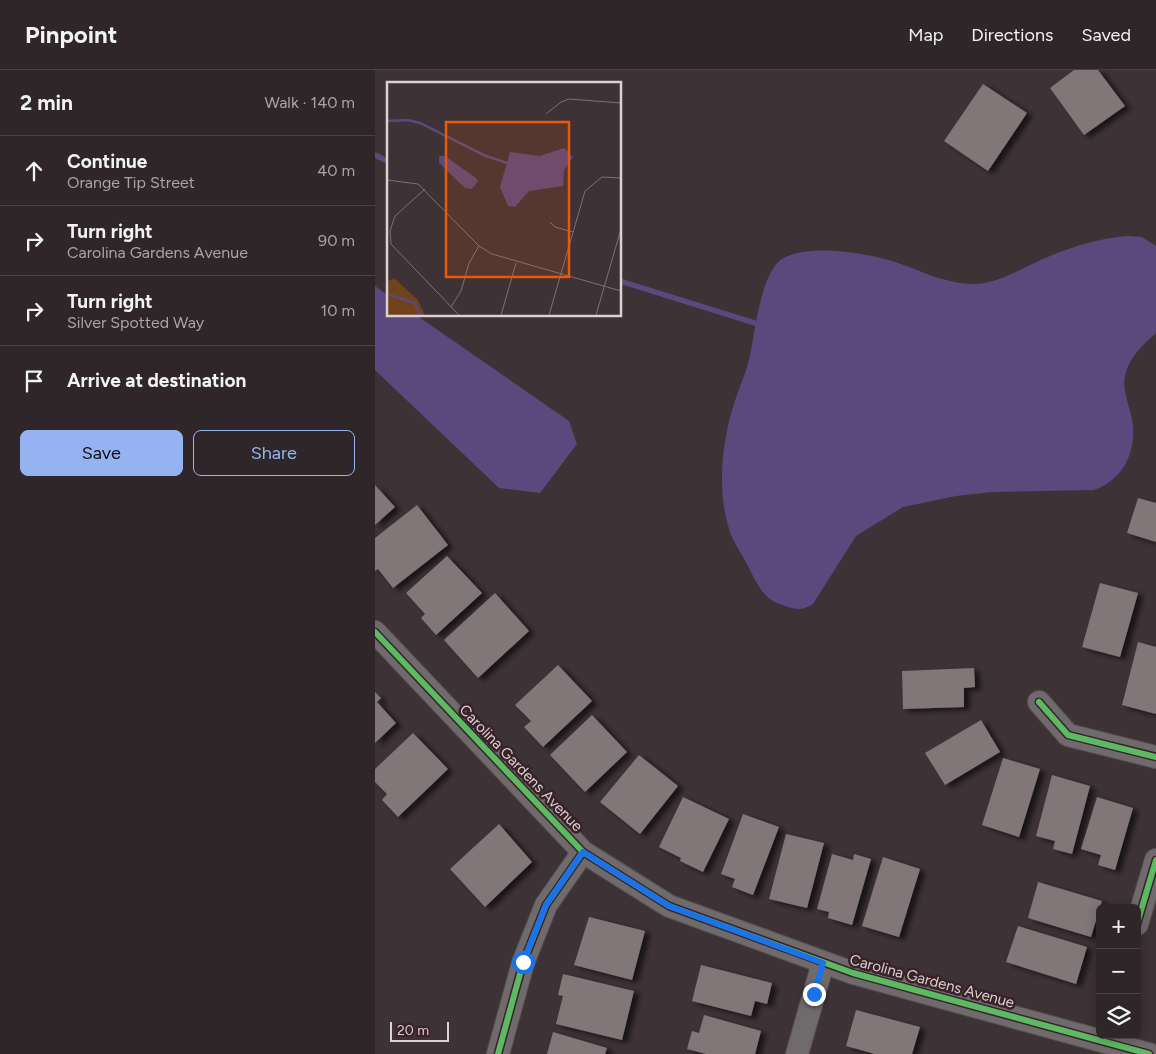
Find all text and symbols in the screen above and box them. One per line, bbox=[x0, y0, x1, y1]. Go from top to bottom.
text: Pinpoint bbox=[25, 20, 117, 49]
text: Map bbox=[908, 24, 943, 46]
text: Directions bbox=[971, 24, 1053, 46]
text: Saved bbox=[1081, 24, 1131, 46]
inset map bbox=[387, 82, 621, 316]
text: 2 min bbox=[20, 90, 73, 115]
text: Walk · 140 m bbox=[265, 93, 355, 112]
text: Continue bbox=[67, 150, 147, 173]
icon: ahead bbox=[20, 157, 48, 185]
text: 40 m bbox=[317, 161, 355, 180]
text: Orange Tip Street bbox=[67, 173, 195, 192]
text: Turn right bbox=[67, 220, 153, 243]
icon: right bbox=[20, 227, 48, 255]
text: 90 m bbox=[318, 231, 355, 250]
text: Carolina Gardens Avenue bbox=[67, 243, 248, 262]
text: Turn right bbox=[67, 290, 153, 313]
icon: right bbox=[20, 297, 48, 325]
text: 10 m bbox=[321, 301, 355, 320]
text: Silver Spotted Way bbox=[67, 313, 204, 332]
icon: arrive bbox=[20, 367, 48, 395]
text: Arrive at destination bbox=[67, 369, 246, 392]
button: Save bbox=[20, 430, 183, 476]
button: Share bbox=[193, 430, 355, 476]
street label: Carolina Gardens Avenue bbox=[456, 701, 586, 835]
map controls bbox=[1096, 904, 1141, 1039]
button: + bbox=[1096, 904, 1141, 949]
button: − bbox=[1096, 949, 1141, 994]
street label: Carolina Gardens Avenue bbox=[848, 950, 1016, 1012]
route start bbox=[512, 951, 535, 974]
route end bbox=[803, 983, 826, 1006]
button: layers bbox=[1096, 994, 1141, 1039]
scale bar bbox=[390, 1019, 449, 1042]
text: 20 m bbox=[397, 1022, 429, 1039]

